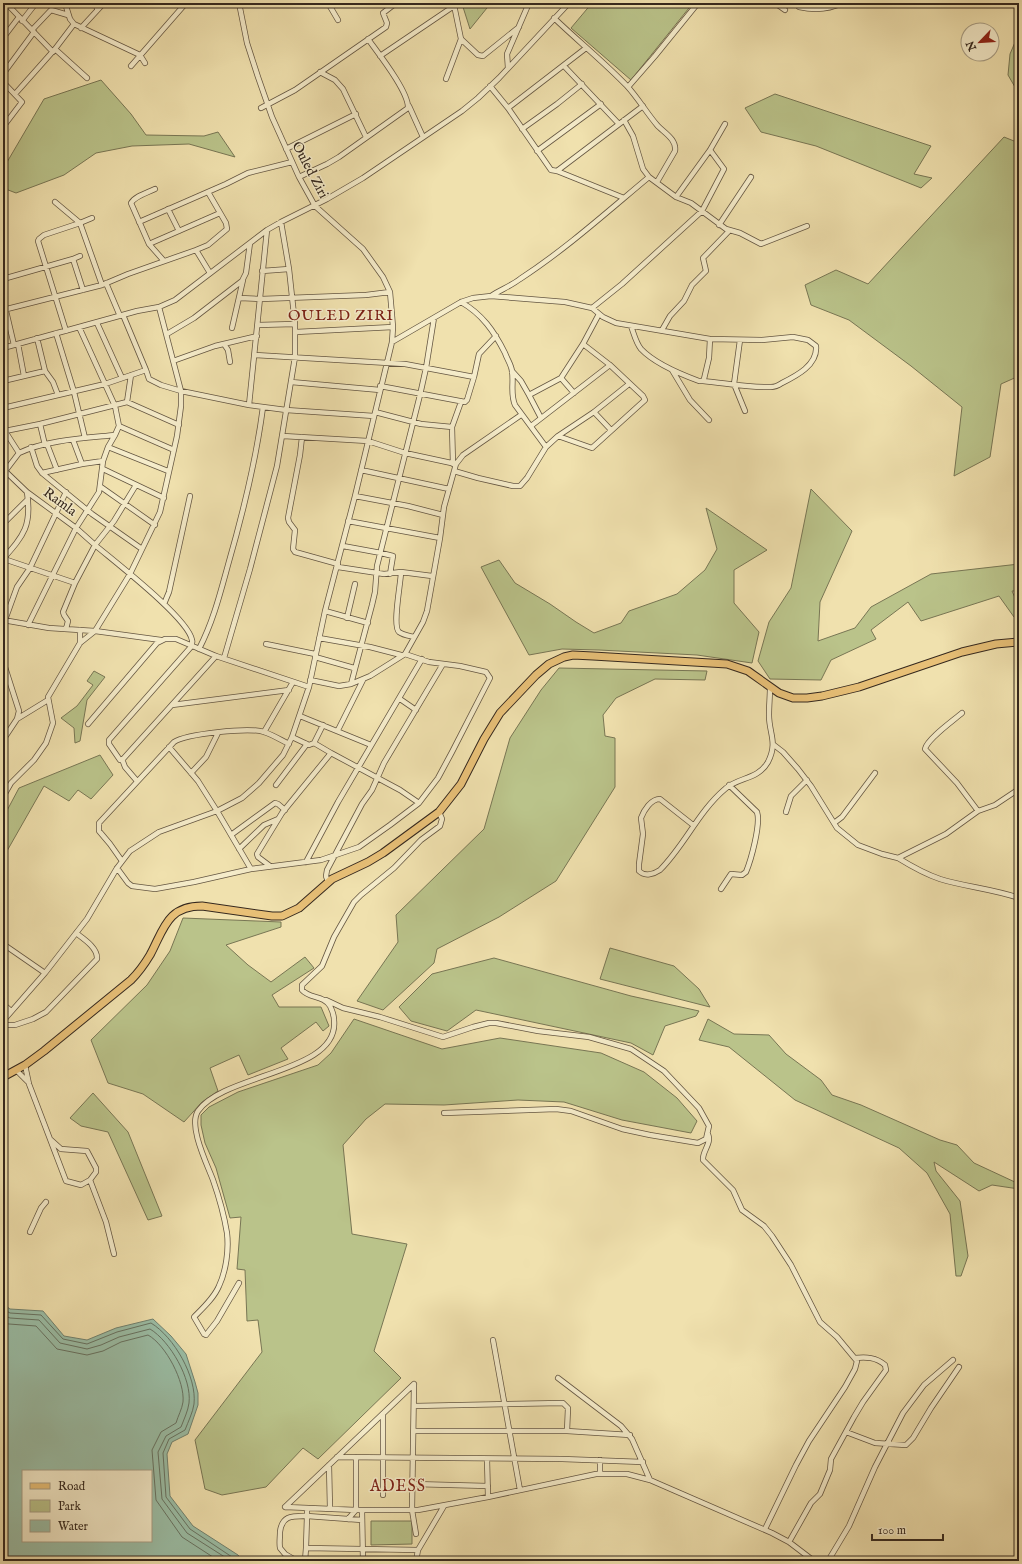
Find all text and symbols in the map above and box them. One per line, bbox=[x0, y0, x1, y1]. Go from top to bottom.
north arrow bbox=[960, 22, 1000, 62]
text: N bbox=[963, 38, 981, 54]
street label: Ouled Ziri bbox=[287, 138, 333, 202]
district label: OULED ZIRI bbox=[288, 306, 394, 325]
street label: Ramla bbox=[40, 484, 81, 521]
legend bbox=[22, 1470, 152, 1542]
district label: ADESS bbox=[369, 1477, 426, 1497]
text: Road bbox=[58, 1479, 86, 1494]
text: Park bbox=[58, 1499, 81, 1514]
scale bar bbox=[872, 1516, 943, 1542]
text: Water bbox=[58, 1519, 89, 1534]
text: 100 m bbox=[878, 1523, 906, 1538]

